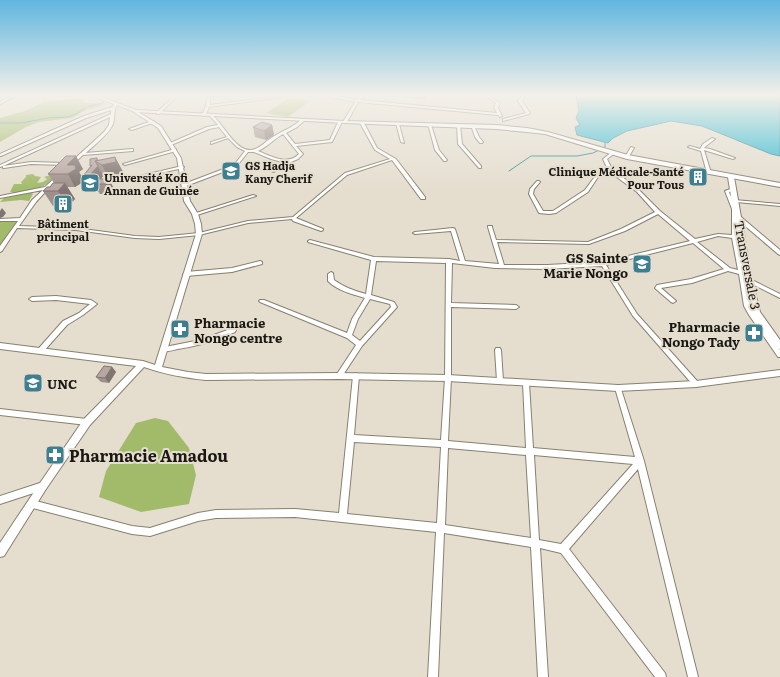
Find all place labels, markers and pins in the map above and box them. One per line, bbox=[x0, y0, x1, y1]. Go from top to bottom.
place label: GS Hadja Kany Cherif bbox=[245, 157, 313, 186]
school or university icon: GS Hadja Kany Cherif bbox=[220, 160, 242, 182]
place label: Clinique Médicale-Santé Pour Tous bbox=[548, 163, 685, 192]
building icon: Clinique Médicale-Santé Pour Tous bbox=[687, 166, 709, 188]
place label: Université Kofi Annan de Guinée bbox=[104, 169, 199, 198]
school or university icon: Université Kofi Annan de Guinée bbox=[79, 172, 101, 194]
building icon: Bâtiment principal bbox=[52, 193, 74, 215]
place label: Bâtiment principal bbox=[37, 215, 89, 244]
place label: GS Sainte Marie Nongo bbox=[543, 248, 628, 282]
school or university icon: GS Sainte Marie Nongo bbox=[631, 253, 653, 275]
place label: Pharmacie Nongo centre bbox=[194, 313, 282, 347]
place label: Pharmacie Nongo Tady bbox=[662, 317, 740, 351]
pharmacy icon: Pharmacie Nongo centre bbox=[169, 318, 191, 340]
pharmacy icon: Pharmacie Nongo Tady bbox=[743, 322, 765, 344]
school or university icon: UNC bbox=[22, 372, 44, 394]
place label: UNC bbox=[47, 374, 77, 393]
place label: Pharmacie Amadou bbox=[69, 443, 228, 467]
pharmacy icon: Pharmacie Amadou bbox=[44, 444, 66, 466]

